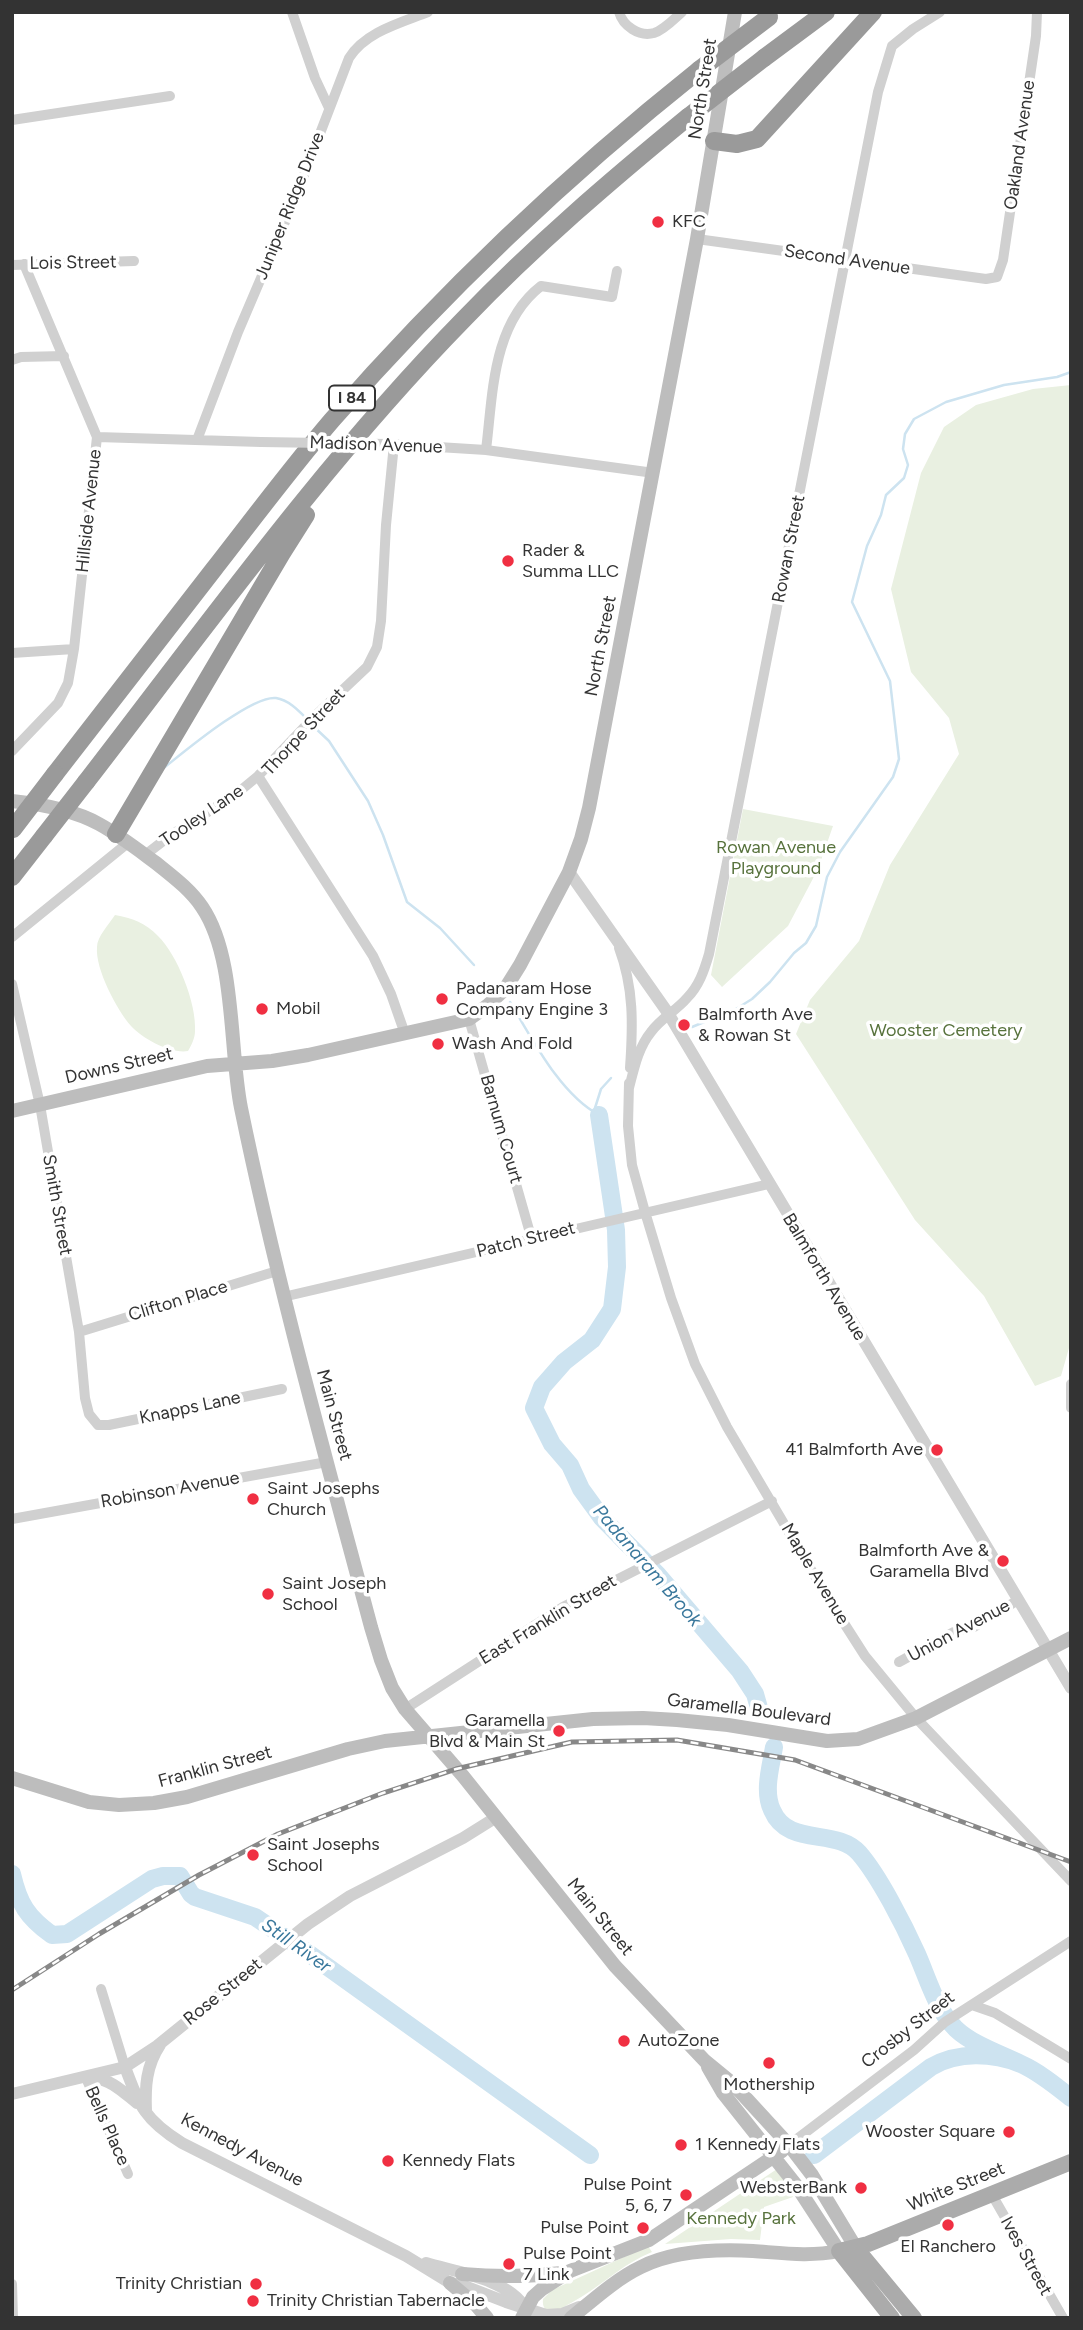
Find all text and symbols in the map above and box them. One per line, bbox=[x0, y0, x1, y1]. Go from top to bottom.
street label: North Street bbox=[684, 37, 722, 141]
street label: Oakland Avenue bbox=[1000, 79, 1040, 211]
street label: Juniper Ridge Drive bbox=[251, 129, 329, 283]
place label: KFC bbox=[672, 211, 706, 233]
marker: KFC bbox=[650, 214, 666, 230]
street label: Second Avenue bbox=[783, 240, 911, 280]
street label: Lois Street bbox=[29, 251, 117, 275]
road number: I 84 bbox=[329, 386, 375, 410]
street label: Madison Avenue bbox=[309, 432, 443, 458]
street label: Hillside Avenue bbox=[72, 448, 106, 574]
street label: Rowan Street bbox=[768, 493, 810, 605]
place label: Rader & Summa LLC bbox=[522, 540, 619, 582]
marker: Rader & Summa LLC bbox=[500, 553, 516, 569]
street label: North Street bbox=[581, 594, 621, 698]
street label: Thorpe Street bbox=[258, 684, 350, 780]
street label: Tooley Lane bbox=[156, 780, 248, 852]
park label: Rowan Avenue Playground bbox=[716, 837, 836, 880]
place label: Padanaram Hose Company Engine 3 bbox=[456, 978, 608, 1020]
marker: Padanaram Hose Company Engine 3 bbox=[434, 991, 450, 1007]
place label: Mobil bbox=[276, 998, 320, 1020]
marker: Mobil bbox=[254, 1001, 270, 1017]
place label: Balmforth Ave & Rowan St bbox=[698, 1004, 813, 1046]
marker: Balmforth Ave & Rowan St bbox=[676, 1017, 692, 1033]
park label: Wooster Cemetery bbox=[869, 1020, 1023, 1042]
place label: Wash And Fold bbox=[452, 1033, 572, 1055]
marker: Wash And Fold bbox=[430, 1036, 446, 1052]
street label: Downs Street bbox=[63, 1043, 175, 1089]
street label: Barnum Court bbox=[475, 1072, 527, 1186]
street label: Smith Street bbox=[37, 1153, 77, 1257]
street label: Balmforth Avenue bbox=[777, 1209, 871, 1345]
street label: Patch Street bbox=[474, 1217, 578, 1263]
street label: Clifton Place bbox=[126, 1276, 230, 1326]
street label: Main Street bbox=[311, 1367, 357, 1463]
street label: Knapps Lane bbox=[138, 1387, 242, 1429]
place label: 41 Balmforth Ave bbox=[785, 1439, 923, 1461]
marker: 41 Balmforth Ave bbox=[929, 1442, 945, 1458]
street label: Robinson Avenue bbox=[99, 1467, 241, 1513]
place label: Saint Josephs Church bbox=[267, 1478, 380, 1520]
marker: Saint Josephs Church bbox=[245, 1491, 261, 1507]
water label: Padanaram Brook bbox=[588, 1500, 706, 1632]
street label: Maple Avenue bbox=[776, 1520, 854, 1628]
place label: Balmforth Ave & Garamella Blvd bbox=[858, 1540, 989, 1582]
marker: Balmforth Ave & Garamella Blvd bbox=[995, 1553, 1011, 1569]
street label: East Franklin Street bbox=[476, 1571, 620, 1669]
place label: Saint Joseph School bbox=[282, 1573, 386, 1616]
marker: Saint Joseph School bbox=[260, 1586, 276, 1602]
street label: Union Avenue bbox=[904, 1595, 1014, 1667]
street label: Garamella Boulevard bbox=[666, 1689, 832, 1731]
place label: Garamella Blvd & Main St bbox=[429, 1710, 545, 1752]
marker: Garamella Blvd & Main St bbox=[551, 1723, 567, 1739]
street label: Franklin Street bbox=[156, 1741, 274, 1793]
place label: Saint Josephs School bbox=[267, 1834, 380, 1876]
marker: Saint Josephs School bbox=[245, 1847, 261, 1863]
street label: Main Street bbox=[562, 1874, 638, 1960]
water label: Still River bbox=[257, 1914, 335, 1978]
street label: Rose Street bbox=[179, 1954, 267, 2030]
street label: Crosby Street bbox=[857, 1987, 959, 2073]
place label: AutoZone bbox=[638, 2030, 719, 2052]
marker: AutoZone bbox=[616, 2033, 632, 2049]
marker: Mothership bbox=[761, 2055, 777, 2071]
place label: Mothership bbox=[723, 2074, 815, 2096]
street label: Bells Place bbox=[80, 2083, 134, 2169]
street label: Kennedy Avenue bbox=[177, 2109, 307, 2191]
place label: Wooster Square bbox=[865, 2121, 995, 2143]
marker: Wooster Square bbox=[1001, 2124, 1017, 2140]
place label: 1 Kennedy Flats bbox=[695, 2134, 820, 2156]
marker: 1 Kennedy Flats bbox=[673, 2137, 689, 2153]
place label: Kennedy Flats bbox=[402, 2150, 515, 2172]
marker: Kennedy Flats bbox=[380, 2153, 396, 2169]
street label: White Street bbox=[904, 2158, 1008, 2216]
place label: Pulse Point 5, 6, 7 bbox=[583, 2174, 672, 2216]
place label: WebsterBank bbox=[740, 2177, 847, 2199]
marker: WebsterBank bbox=[853, 2180, 869, 2196]
marker: Pulse Point 5, 6, 7 bbox=[678, 2187, 694, 2203]
park label: Kennedy Park bbox=[686, 2208, 796, 2230]
street label: Ives Street bbox=[995, 2213, 1057, 2299]
place label: Pulse Point bbox=[540, 2217, 629, 2239]
marker: El Ranchero bbox=[940, 2217, 956, 2233]
marker: Pulse Point bbox=[635, 2220, 651, 2236]
place label: El Ranchero bbox=[900, 2236, 996, 2258]
place label: Pulse Point 7 Link bbox=[523, 2243, 612, 2286]
marker: Pulse Point 7 Link bbox=[501, 2256, 517, 2272]
place label: Trinity Christian bbox=[116, 2273, 242, 2295]
marker: Trinity Christian bbox=[248, 2276, 264, 2292]
place label: Trinity Christian Tabernacle bbox=[267, 2290, 485, 2312]
marker: Trinity Christian Tabernacle bbox=[245, 2293, 261, 2309]

